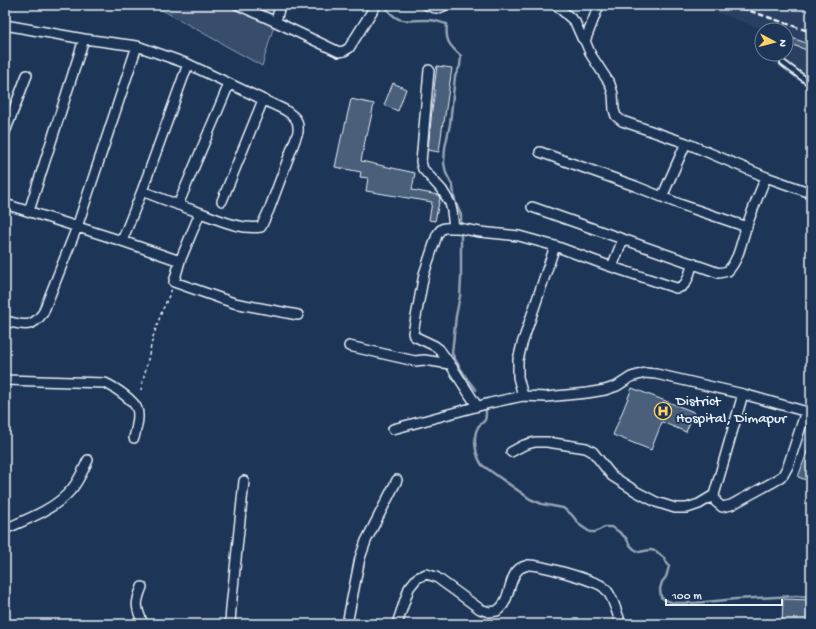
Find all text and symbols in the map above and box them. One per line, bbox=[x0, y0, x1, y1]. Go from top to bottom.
north arrow bbox=[754, 22, 794, 62]
text: N bbox=[776, 39, 788, 47]
place label: District Hospital, Dimapur bbox=[675, 393, 788, 428]
hospital icon: District Hospital, Dimapur bbox=[653, 401, 673, 421]
scale bar bbox=[666, 581, 782, 607]
text: 100 m bbox=[671, 590, 702, 604]

